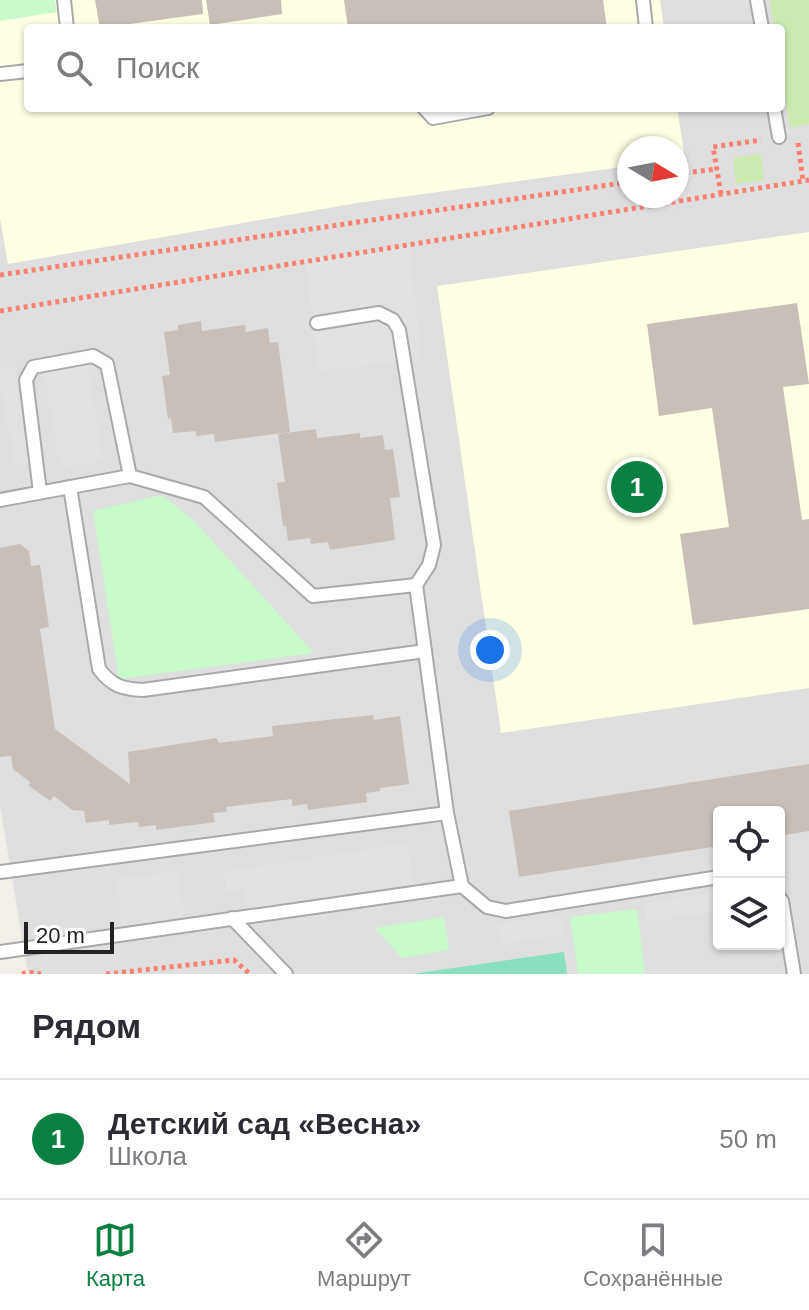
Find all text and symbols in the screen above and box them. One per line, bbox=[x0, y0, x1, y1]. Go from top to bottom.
search box bbox=[24, 24, 785, 112]
icon: search bbox=[52, 46, 96, 90]
text: Поиск bbox=[116, 51, 199, 84]
north arrow bbox=[617, 136, 689, 208]
pin: 1 bbox=[611, 457, 663, 517]
your location bbox=[470, 630, 510, 670]
map controls bbox=[713, 806, 785, 950]
button: locate bbox=[713, 806, 785, 878]
button: layers bbox=[713, 878, 785, 950]
scale bar bbox=[24, 918, 114, 954]
text: 20 m bbox=[36, 923, 85, 948]
text: Рядом bbox=[32, 1007, 141, 1045]
text: Детский сад «Весна» bbox=[108, 1107, 421, 1140]
text: 1 bbox=[51, 1124, 65, 1154]
text: 50 m bbox=[719, 1124, 777, 1154]
text: Школа bbox=[108, 1141, 187, 1171]
tab: Карта bbox=[86, 1218, 145, 1292]
tab: Маршрут bbox=[317, 1218, 411, 1292]
tab: Сохранённые bbox=[583, 1218, 723, 1292]

